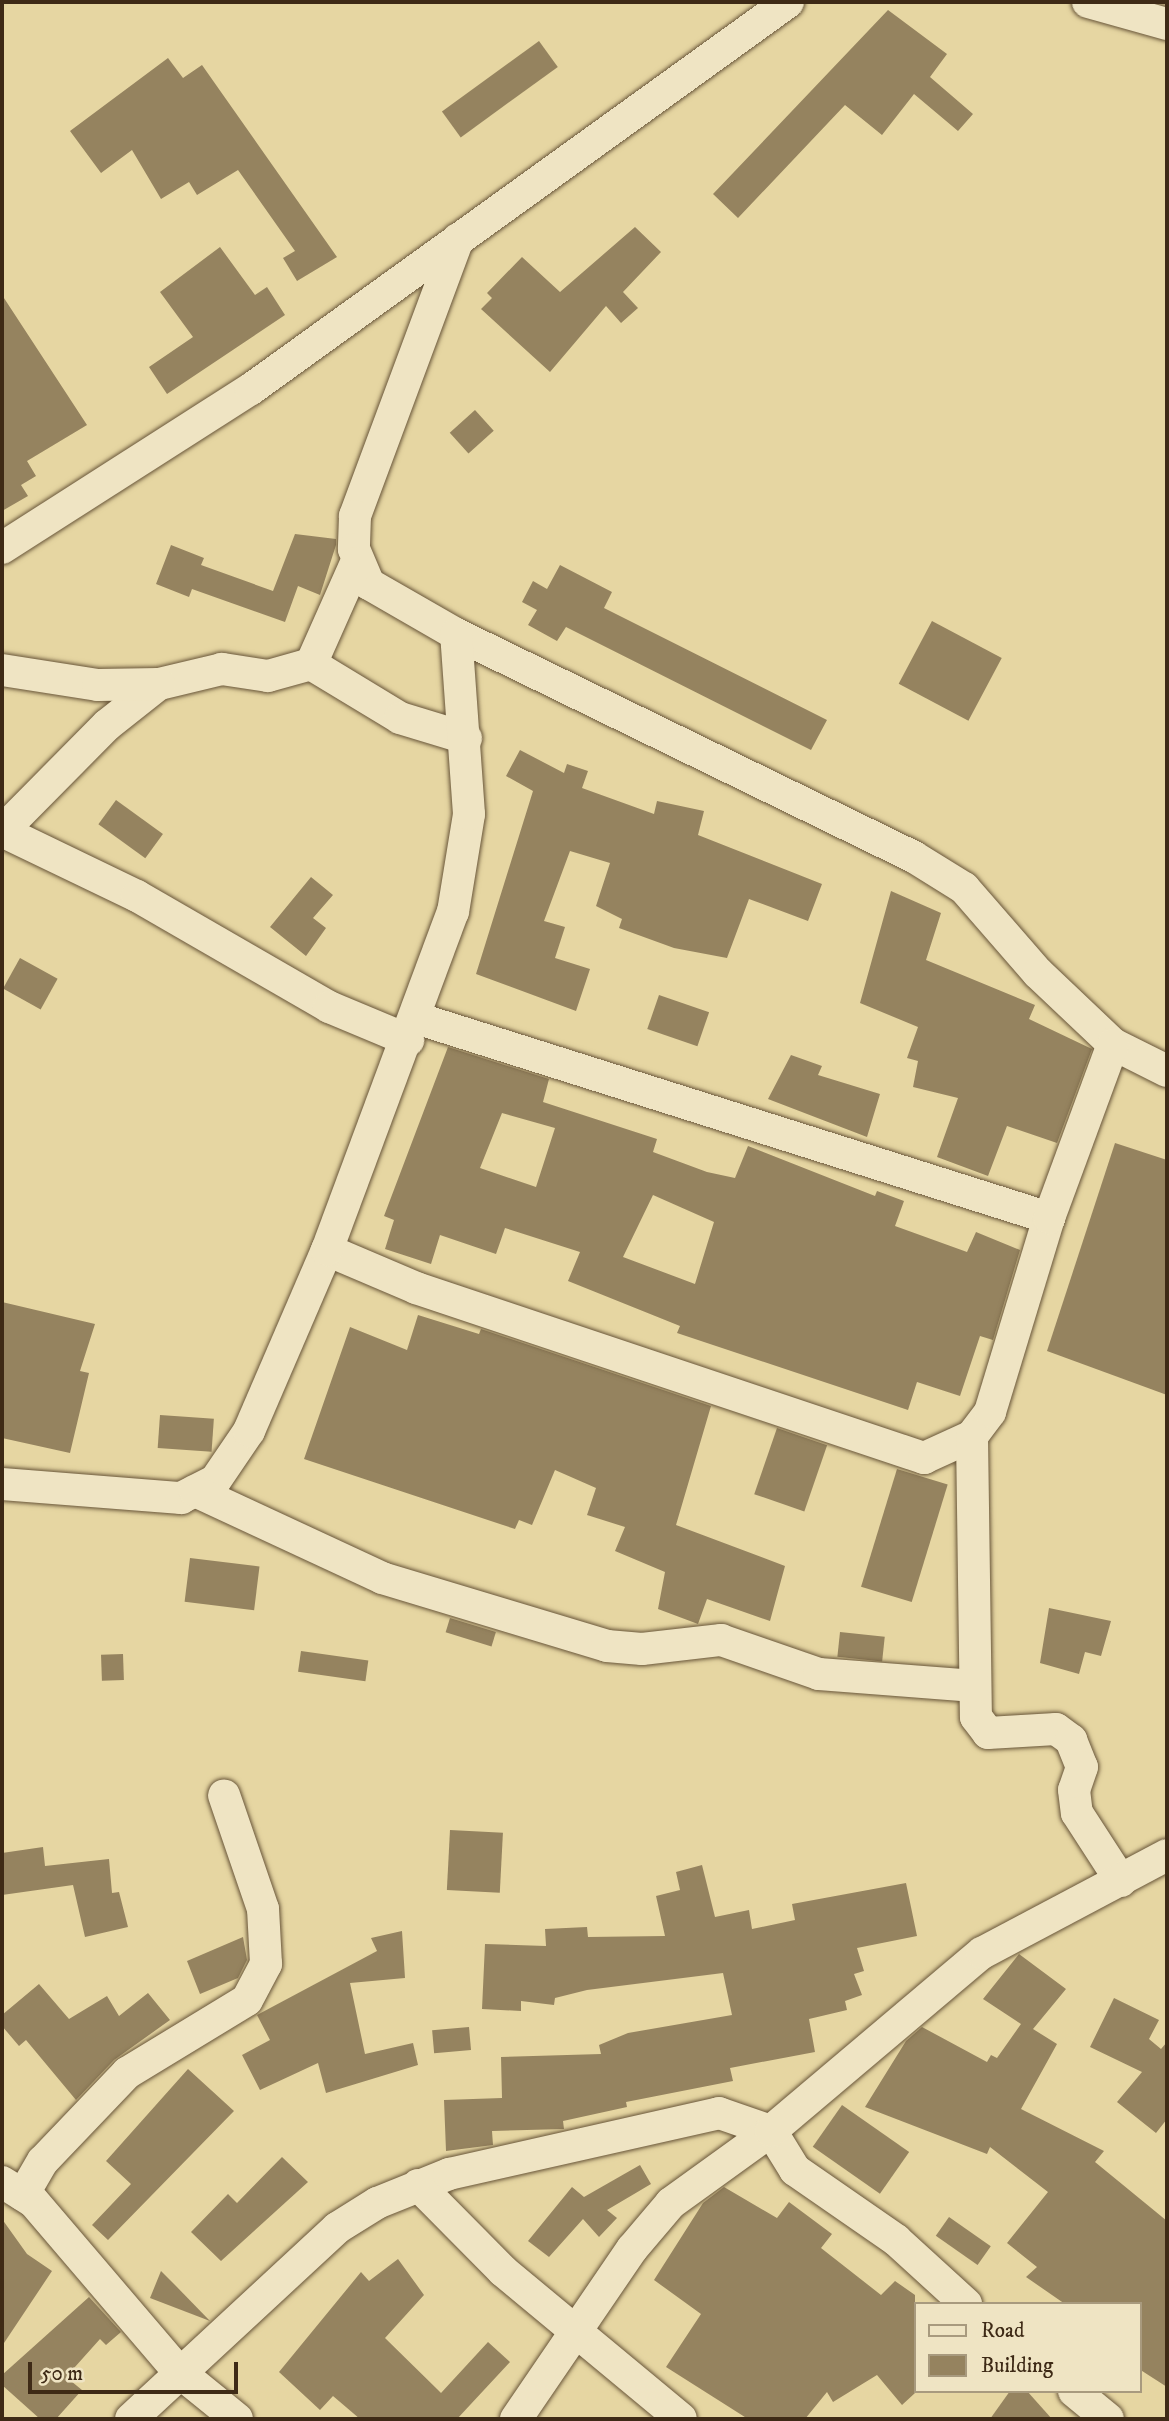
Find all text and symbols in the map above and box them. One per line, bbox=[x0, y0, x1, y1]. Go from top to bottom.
legend bbox=[914, 2302, 1141, 2393]
text: Road bbox=[981, 2318, 1025, 2344]
scale bar bbox=[32, 2348, 242, 2392]
text: Building bbox=[981, 2353, 1053, 2379]
text: 50 m bbox=[41, 2361, 83, 2387]

